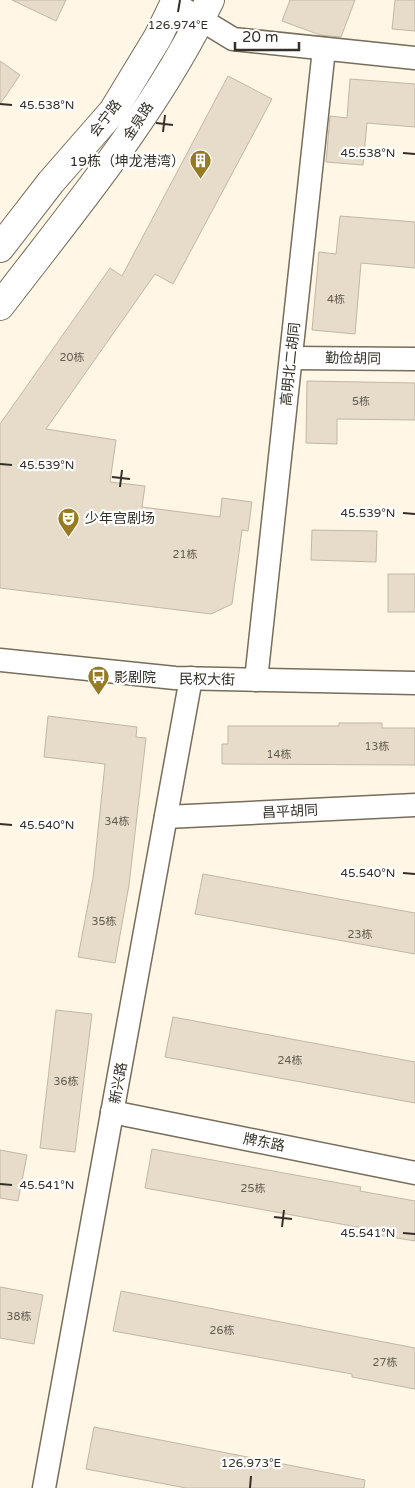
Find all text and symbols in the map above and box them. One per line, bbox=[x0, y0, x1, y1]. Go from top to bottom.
text: 126.974°E bbox=[148, 18, 209, 32]
scale bar bbox=[235, 20, 299, 52]
text: 20 m bbox=[242, 28, 279, 46]
street label: 会宁路 bbox=[86, 97, 125, 140]
text: 45.538°N bbox=[20, 98, 74, 112]
street label: 金泉路 bbox=[120, 99, 157, 144]
text: 45.538°N bbox=[341, 146, 395, 160]
building icon: 19栋（坤龙港湾） bbox=[189, 149, 213, 180]
place label: 19栋（坤龙港湾） bbox=[69, 153, 185, 170]
house number: 4栋 bbox=[327, 293, 345, 306]
street label: 高明北二胡同 bbox=[278, 321, 303, 407]
street label: 勤俭胡同 bbox=[325, 350, 381, 367]
house number: 20栋 bbox=[60, 351, 84, 364]
house number: 5栋 bbox=[352, 395, 370, 408]
text: 45.539°N bbox=[20, 458, 74, 472]
theatre icon: 少年宫剧场 bbox=[57, 506, 81, 537]
text: 45.539°N bbox=[341, 506, 395, 520]
place label: 少年宫剧场 bbox=[85, 510, 155, 527]
house number: 21栋 bbox=[173, 548, 197, 561]
bus stop icon: 影剧院 bbox=[86, 665, 110, 696]
place label: 影剧院 bbox=[114, 669, 156, 686]
street label: 民权大街 bbox=[179, 671, 235, 688]
house number: 13栋 bbox=[365, 740, 389, 753]
house number: 14栋 bbox=[267, 748, 291, 761]
street label: 昌平胡同 bbox=[262, 802, 318, 821]
house number: 34栋 bbox=[105, 815, 129, 828]
text: 45.540°N bbox=[20, 818, 74, 832]
text: 45.540°N bbox=[341, 866, 395, 880]
house number: 35栋 bbox=[92, 915, 116, 928]
house number: 23栋 bbox=[348, 928, 372, 941]
house number: 24栋 bbox=[278, 1054, 302, 1067]
street label: 新兴路 bbox=[106, 1061, 131, 1105]
house number: 36栋 bbox=[54, 1075, 78, 1088]
street label: 牌东路 bbox=[242, 1130, 286, 1155]
text: 45.541°N bbox=[20, 1178, 74, 1192]
house number: 25栋 bbox=[241, 1182, 265, 1195]
text: 45.541°N bbox=[341, 1226, 395, 1240]
house number: 38栋 bbox=[7, 1310, 31, 1323]
house number: 26栋 bbox=[210, 1324, 234, 1337]
house number: 27栋 bbox=[373, 1356, 397, 1369]
text: 126.973°E bbox=[221, 1456, 282, 1470]

